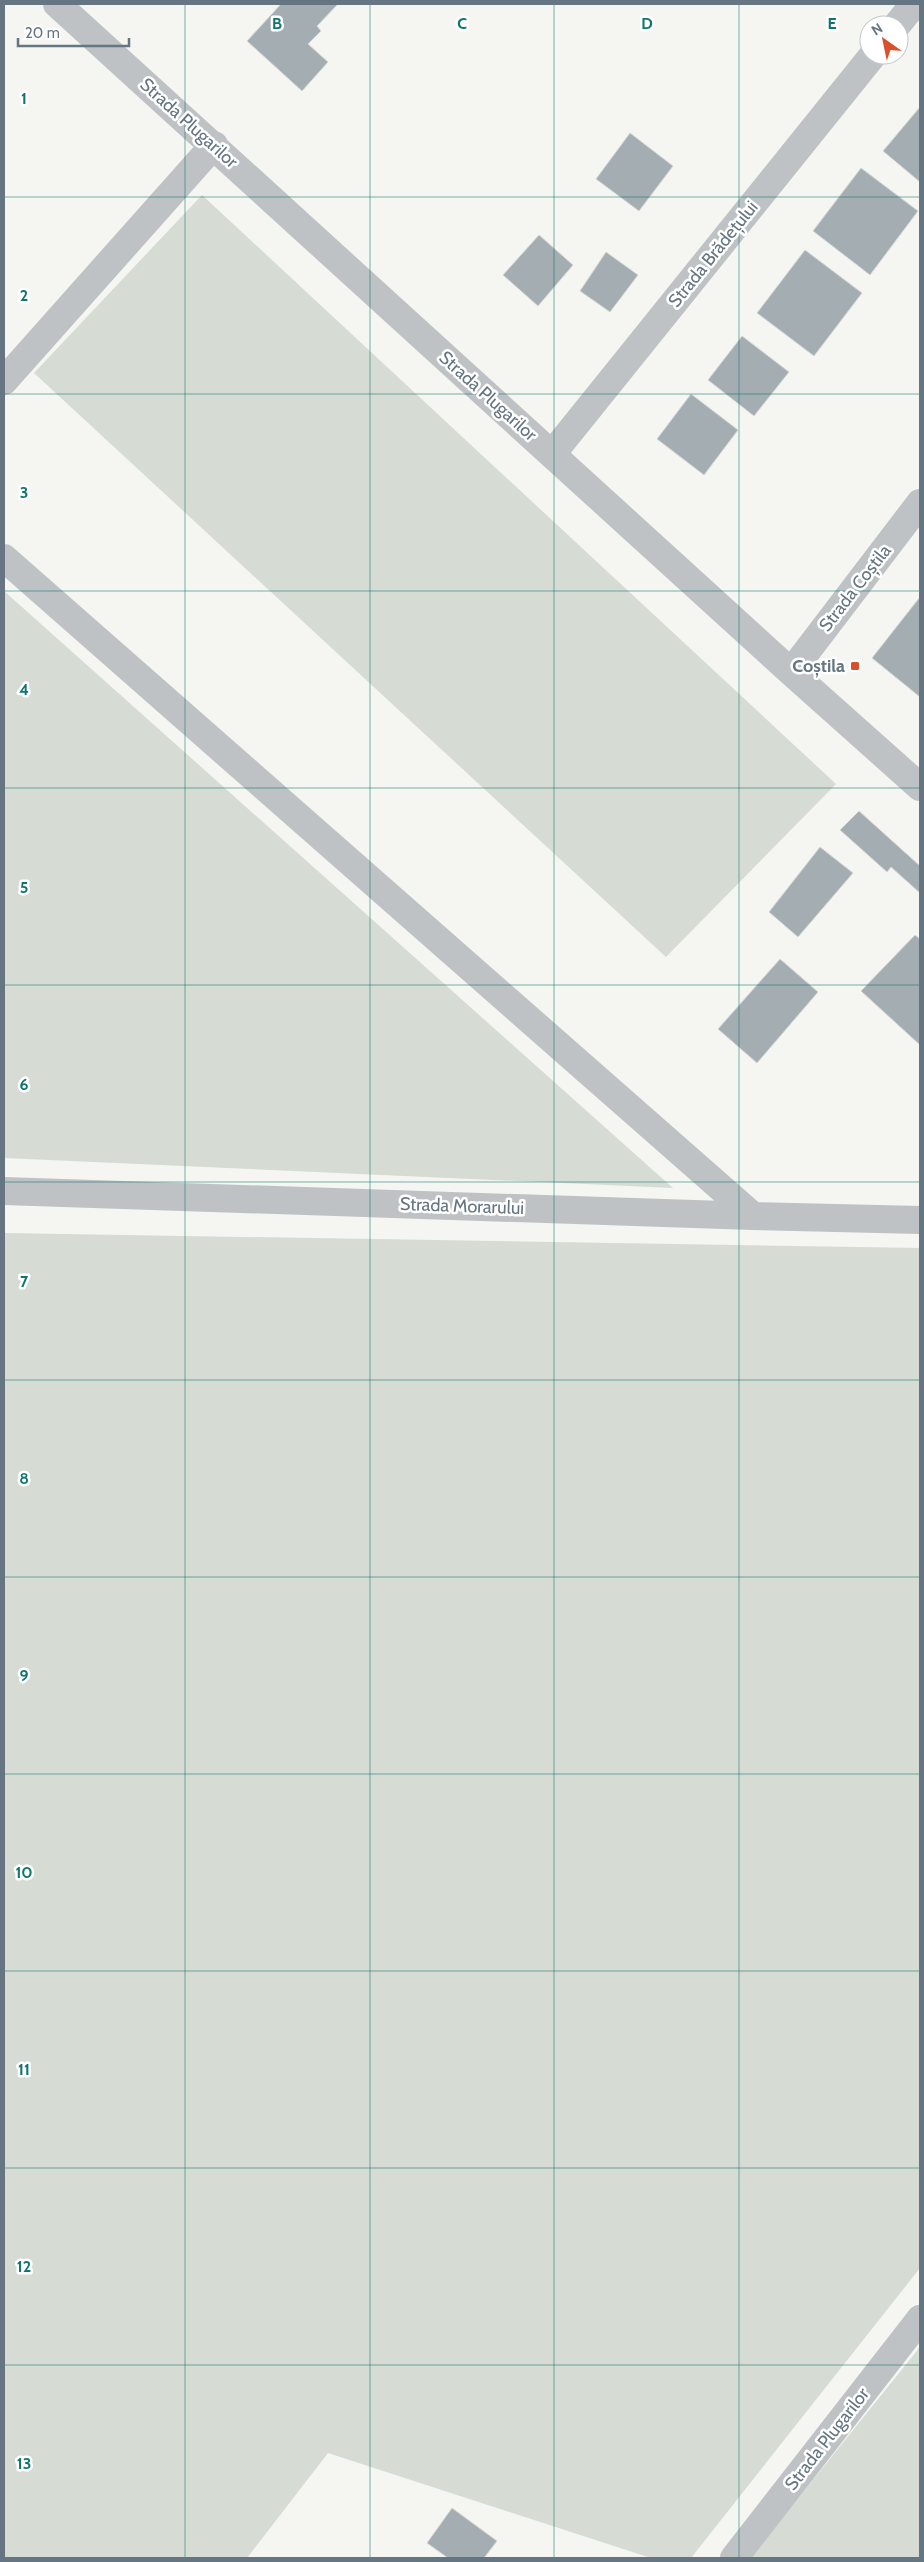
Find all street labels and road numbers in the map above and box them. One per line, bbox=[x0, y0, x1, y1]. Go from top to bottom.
street label: Strada Plugarilor bbox=[136, 73, 243, 173]
street label: Strada Brădețului bbox=[663, 196, 763, 312]
street label: Strada Plugarilor bbox=[435, 346, 542, 446]
street label: Strada Coștila bbox=[814, 540, 897, 636]
street label: Strada Morarului bbox=[399, 1193, 525, 1219]
street label: Strada Plugarilor bbox=[780, 2383, 874, 2495]

